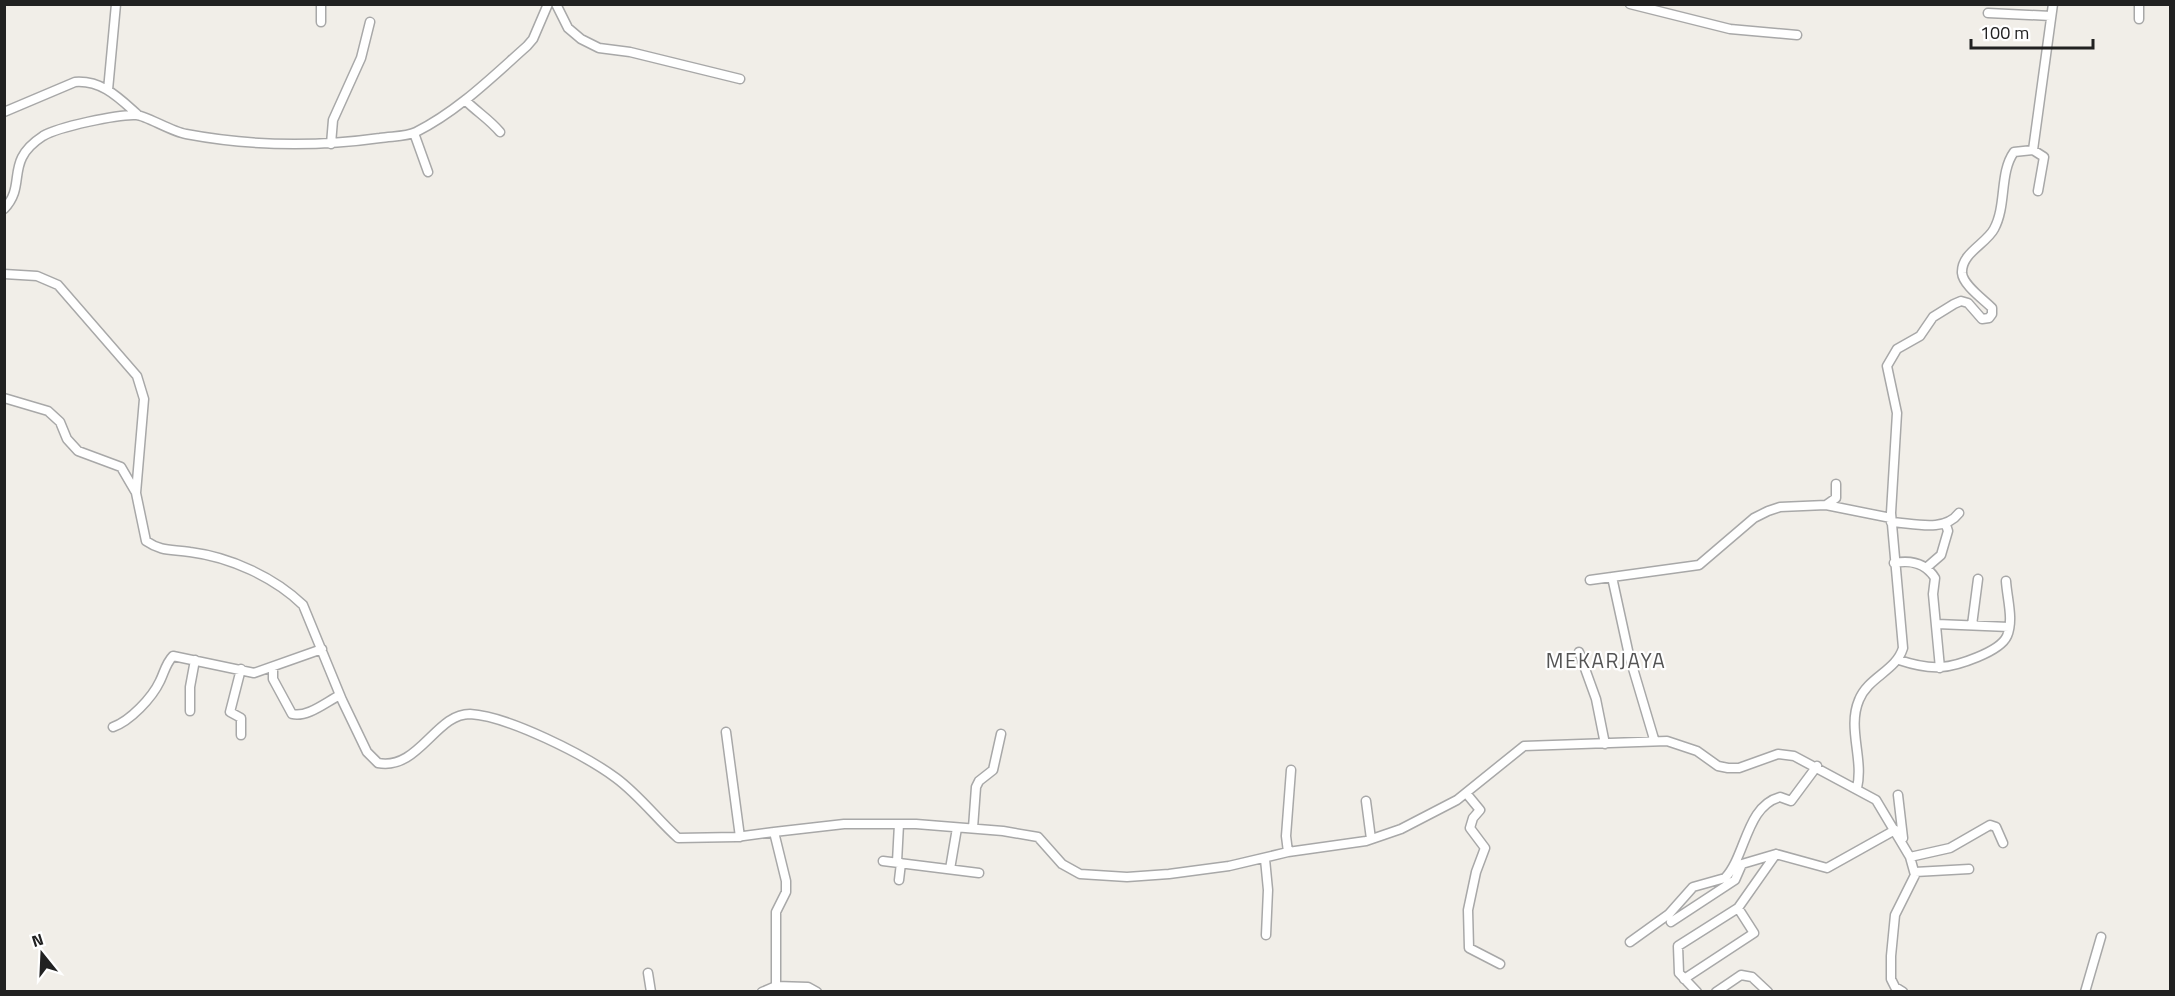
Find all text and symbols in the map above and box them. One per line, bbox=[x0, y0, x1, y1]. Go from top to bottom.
scale bar bbox=[1971, 12, 2092, 50]
text: 100 m bbox=[1980, 19, 2029, 46]
district label: MEKARJAYA bbox=[1546, 644, 1666, 676]
north arrow bbox=[12, 924, 72, 984]
text: N bbox=[28, 927, 46, 953]

